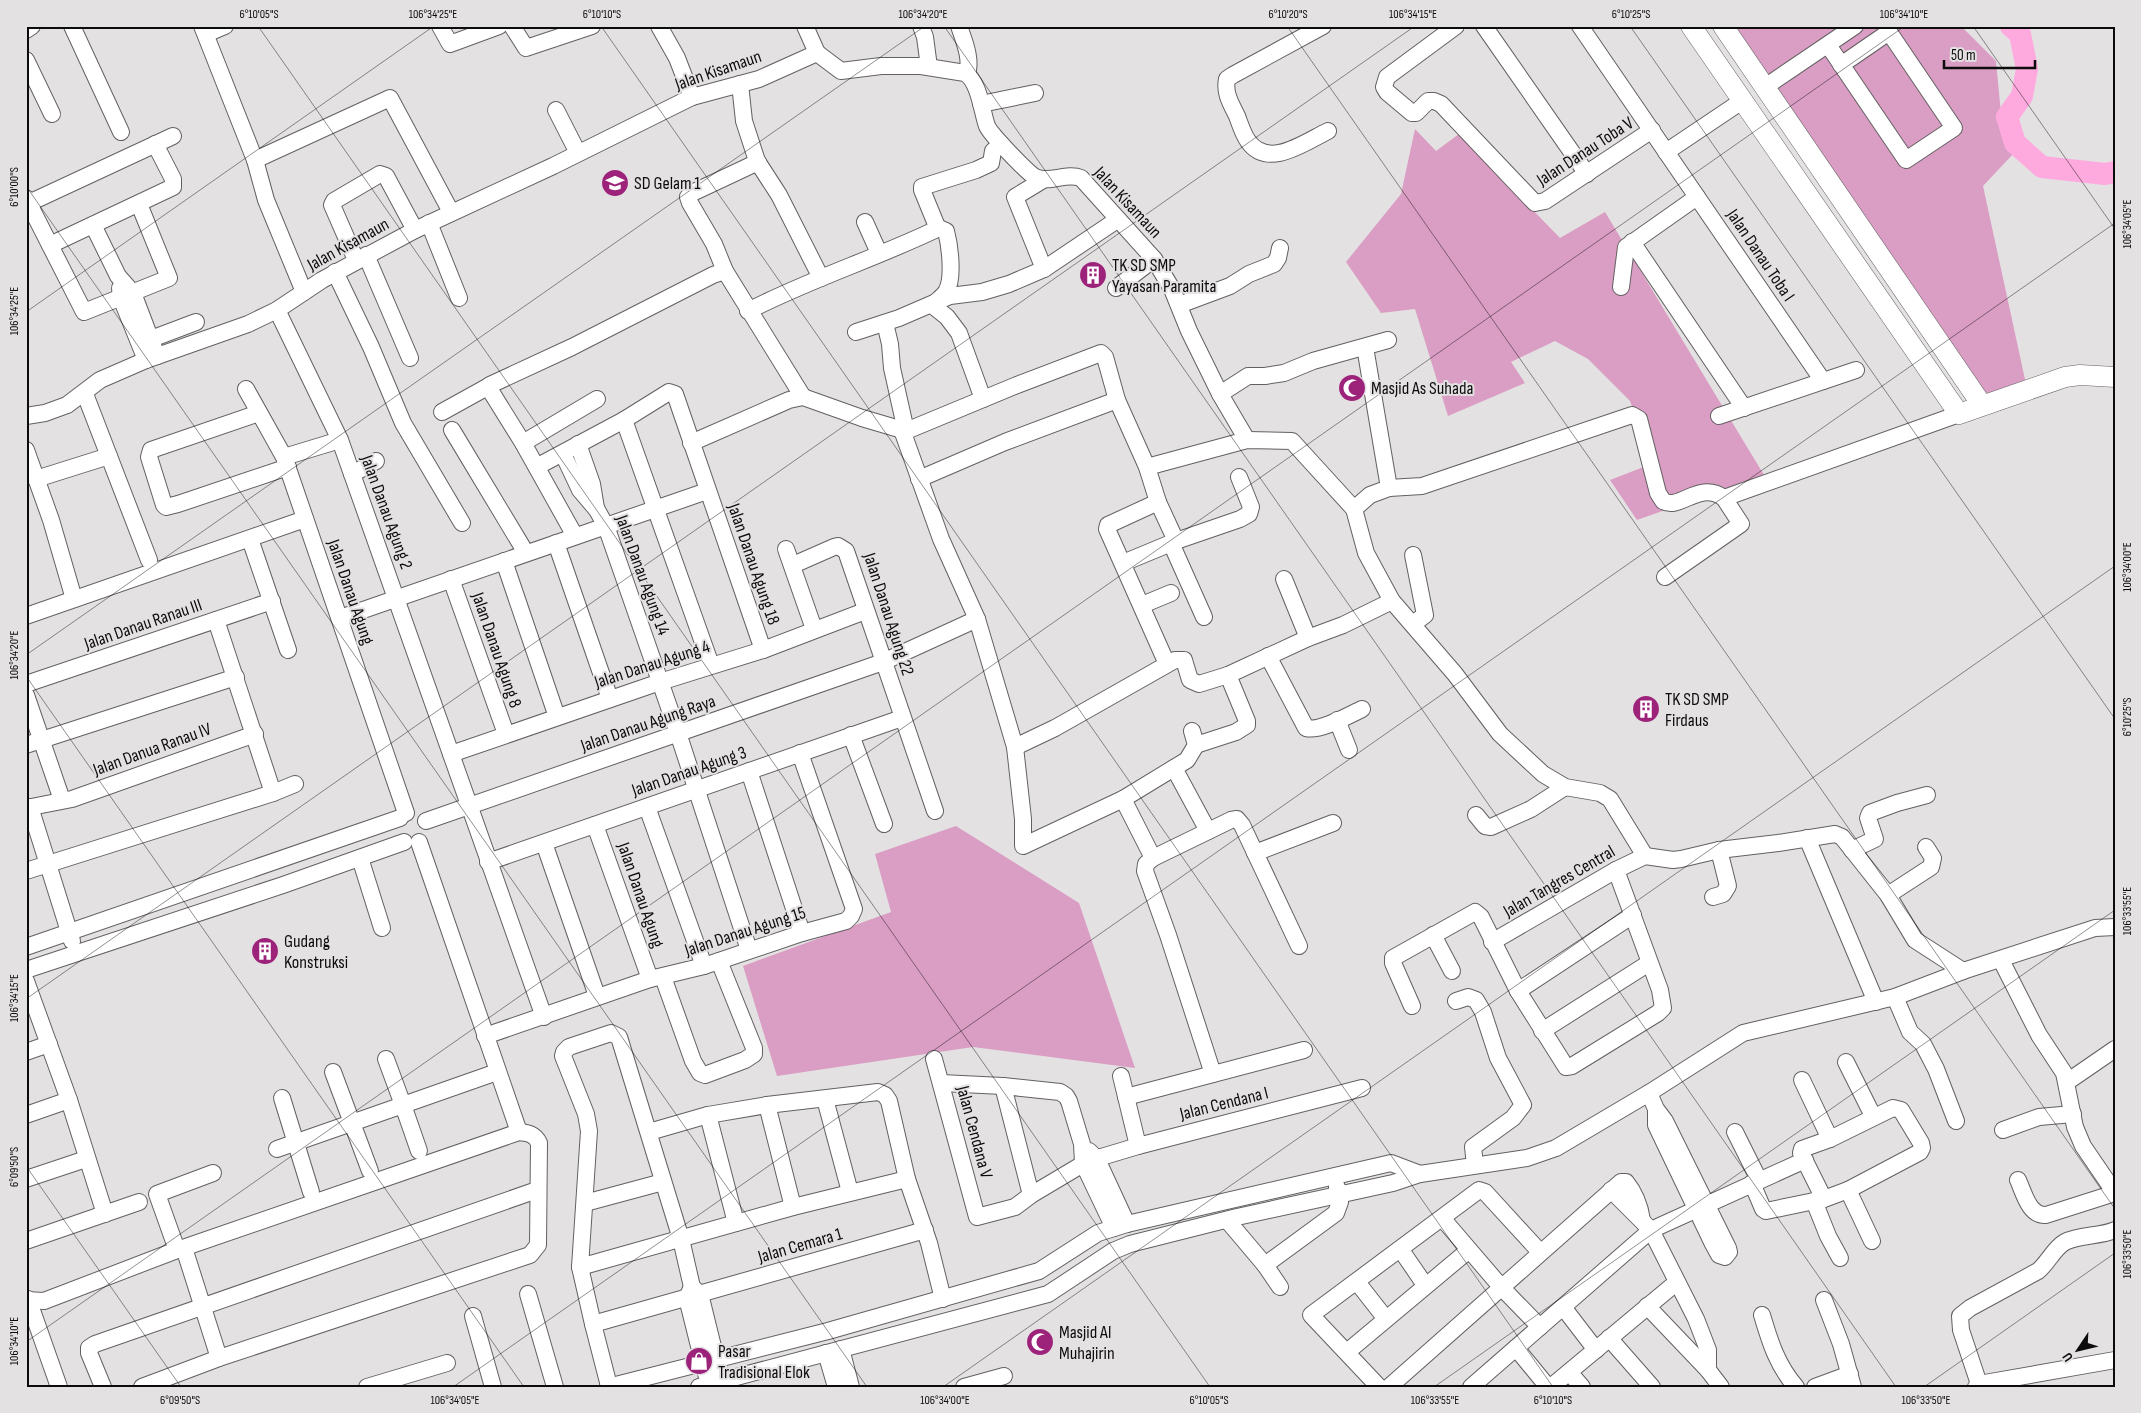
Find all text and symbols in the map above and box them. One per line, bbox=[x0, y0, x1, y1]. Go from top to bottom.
text: 6°10'05"S bbox=[239, 7, 279, 22]
text: 106°34'25"E bbox=[409, 7, 457, 22]
text: 6°10'10"S bbox=[583, 7, 621, 22]
text: 106°34'20"E bbox=[898, 7, 948, 22]
text: 6°10'20"S bbox=[1268, 7, 1308, 22]
text: 106°34'15"E bbox=[1389, 7, 1437, 22]
text: 6°10'25"S bbox=[1612, 7, 1650, 22]
text: 106°34'10"E bbox=[1880, 7, 1928, 22]
scale bar bbox=[1944, 38, 2035, 70]
street label: Jalan Kisamaun bbox=[671, 46, 764, 95]
text: 50 m bbox=[1951, 46, 1976, 65]
street label: Jalan Danau Toba V bbox=[1532, 112, 1638, 191]
street label: Jalan Kisamaun bbox=[1089, 162, 1166, 242]
text: 6°10'00"S bbox=[7, 167, 22, 207]
school or university icon: SD Gelam 1 bbox=[600, 168, 630, 198]
place label: SD Gelam 1 bbox=[634, 173, 701, 194]
text: 106°34'05"E bbox=[2120, 199, 2135, 248]
street label: Jalan Danau Toba I bbox=[1722, 204, 1799, 305]
street label: Jalan Kisamaun bbox=[303, 213, 393, 276]
place label: TK SD SMP Yayasan Paramita bbox=[1112, 255, 1216, 297]
building icon: TK SD SMP Yayasan Paramita bbox=[1078, 260, 1108, 290]
text: 106°34'25"E bbox=[7, 287, 22, 335]
mosque icon: Masjid As Suhada bbox=[1337, 373, 1367, 403]
place label: Masjid As Suhada bbox=[1371, 378, 1473, 399]
street label: Jalan Danau Agung 2 bbox=[356, 451, 417, 572]
street label: Jalan Danau Agung 18 bbox=[723, 500, 784, 628]
street label: Jalan Danau Agung 14 bbox=[611, 511, 674, 639]
street label: Jalan Danau Agung bbox=[322, 536, 378, 647]
text: 106°34'00"E bbox=[2120, 542, 2135, 592]
street label: Jalan Danau Agung 22 bbox=[859, 549, 918, 678]
street label: Jalan Danau Agung 8 bbox=[467, 589, 526, 711]
street label: Jalan Danau Ranau III bbox=[81, 595, 205, 655]
text: 106°34'20"E bbox=[7, 630, 22, 680]
street label: Jalan Danau Agung 4 bbox=[591, 636, 713, 693]
place label: TK SD SMP Firdaus bbox=[1665, 689, 1729, 731]
street label: Jalan Danau Agung Raya bbox=[577, 691, 718, 757]
building icon: TK SD SMP Firdaus bbox=[1631, 694, 1661, 724]
text: 6°10'25"S bbox=[2120, 698, 2135, 736]
street label: Jalan Danua Ranau IV bbox=[89, 718, 214, 781]
street label: Jalan Danau Agung 3 bbox=[628, 742, 749, 801]
street label: Jalan Danau Agung bbox=[612, 839, 668, 950]
street label: Jalan Tangres Central bbox=[1499, 841, 1619, 922]
text: 106°33'55"E bbox=[2120, 887, 2135, 935]
street label: Jalan Danau Agung 15 bbox=[681, 902, 808, 961]
place label: Gudang Konstruksi bbox=[284, 931, 348, 973]
building icon: Gudang Konstruksi bbox=[250, 936, 280, 966]
text: 106°34'15"E bbox=[7, 974, 22, 1022]
street label: Jalan Cendana I bbox=[1177, 1082, 1271, 1125]
street label: Jalan Cendana V bbox=[952, 1083, 997, 1181]
text: 6°09'50"S bbox=[7, 1147, 22, 1187]
street label: Jalan Cemara 1 bbox=[755, 1223, 845, 1268]
text: 106°33'50"E bbox=[2120, 1230, 2135, 1278]
text: 106°34'10"E bbox=[7, 1317, 22, 1365]
place label: Masjid Al Muhajirin bbox=[1059, 1322, 1115, 1364]
north arrow bbox=[2054, 1326, 2104, 1376]
mosque icon: Masjid Al Muhajirin bbox=[1025, 1327, 1055, 1357]
place label: Pasar Tradisional Elok bbox=[718, 1341, 810, 1383]
shop icon: Pasar Tradisional Elok bbox=[684, 1346, 714, 1376]
text: U bbox=[2059, 1349, 2077, 1365]
text: 6°09'50"S bbox=[160, 1393, 200, 1408]
text: 106°34'05"E bbox=[431, 1393, 480, 1408]
text: 106°34'00"E bbox=[920, 1393, 970, 1408]
text: 6°10'05"S bbox=[1189, 1393, 1229, 1408]
text: 106°33'55"E bbox=[1411, 1393, 1459, 1408]
text: 6°10'10"S bbox=[1534, 1393, 1572, 1408]
text: 106°33'50"E bbox=[1902, 1393, 1950, 1408]

